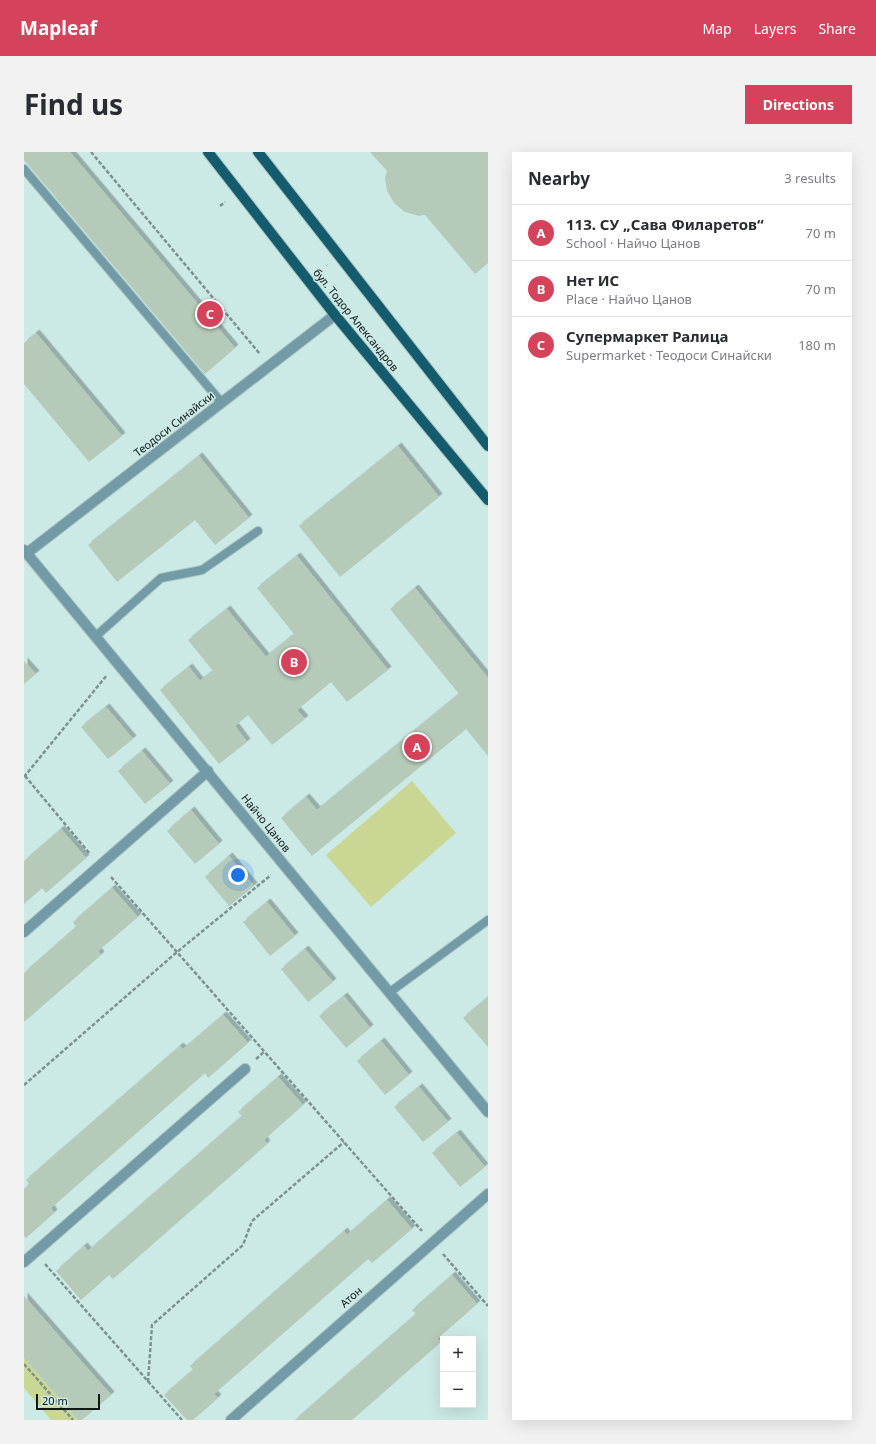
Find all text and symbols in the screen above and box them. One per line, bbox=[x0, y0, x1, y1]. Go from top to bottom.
text: Mapleaf bbox=[20, 15, 97, 41]
text: Map bbox=[703, 19, 732, 38]
text: Layers bbox=[754, 19, 796, 38]
text: Share bbox=[818, 19, 856, 38]
text: Find us bbox=[24, 85, 123, 123]
button: Directions bbox=[745, 85, 852, 124]
text: Nearby bbox=[528, 167, 590, 190]
text: 3 results bbox=[784, 169, 836, 187]
text: 113. СУ „Сава Филаретов“ bbox=[566, 214, 764, 234]
text: A bbox=[537, 224, 546, 242]
text: 70 m bbox=[806, 224, 836, 242]
text: School · Найчо Цанов bbox=[566, 234, 700, 252]
street label: бул. Тодор Александров bbox=[310, 265, 402, 374]
text: Нет ИС bbox=[566, 270, 619, 290]
text: B bbox=[537, 280, 545, 298]
text: 70 m bbox=[806, 280, 836, 298]
text: Place · Найчо Цанов bbox=[566, 290, 692, 308]
pin: C bbox=[197, 299, 223, 329]
text: Супермаркет Ралица bbox=[566, 326, 728, 346]
text: C bbox=[537, 336, 545, 354]
text: 180 m bbox=[798, 336, 836, 354]
text: Supermarket · Теодоси Синайски bbox=[566, 346, 772, 364]
street label: Теодоси Синайски bbox=[130, 387, 217, 460]
pin: B bbox=[281, 647, 307, 677]
pin: A bbox=[404, 732, 430, 762]
street label: Найчо Цанов bbox=[238, 790, 294, 855]
your location bbox=[228, 865, 248, 885]
street label: Атон bbox=[336, 1283, 365, 1311]
map controls bbox=[440, 1336, 476, 1408]
button: + bbox=[440, 1336, 476, 1372]
button: − bbox=[440, 1372, 476, 1408]
scale bar bbox=[36, 1392, 100, 1411]
text: 20 m bbox=[42, 1393, 68, 1408]

